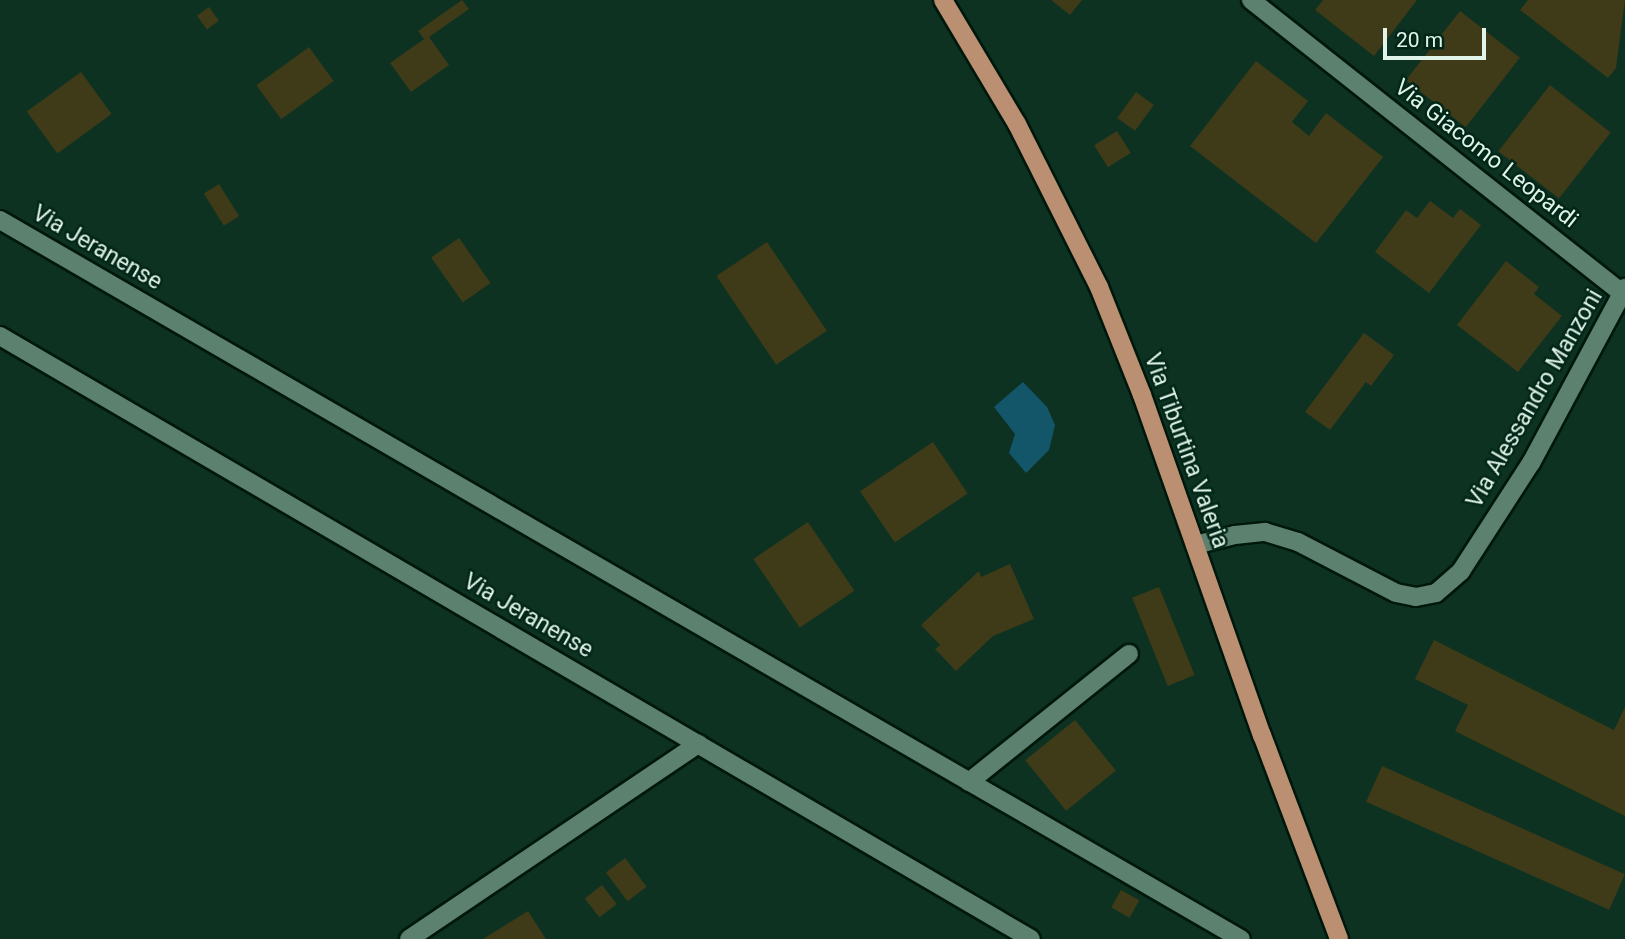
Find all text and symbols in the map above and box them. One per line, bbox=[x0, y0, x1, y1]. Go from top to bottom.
scale bar bbox=[1387, 14, 1490, 58]
text: 20 m bbox=[1396, 28, 1443, 52]
street label: Via Giacomo Leopardi bbox=[1389, 74, 1583, 234]
street label: Via Jeranense bbox=[27, 200, 167, 296]
street label: Via Alessandro Manzoni bbox=[1461, 285, 1609, 513]
street label: Via Tiburtina Valeria bbox=[1138, 349, 1234, 553]
street label: Via Jeranense bbox=[458, 568, 598, 664]

